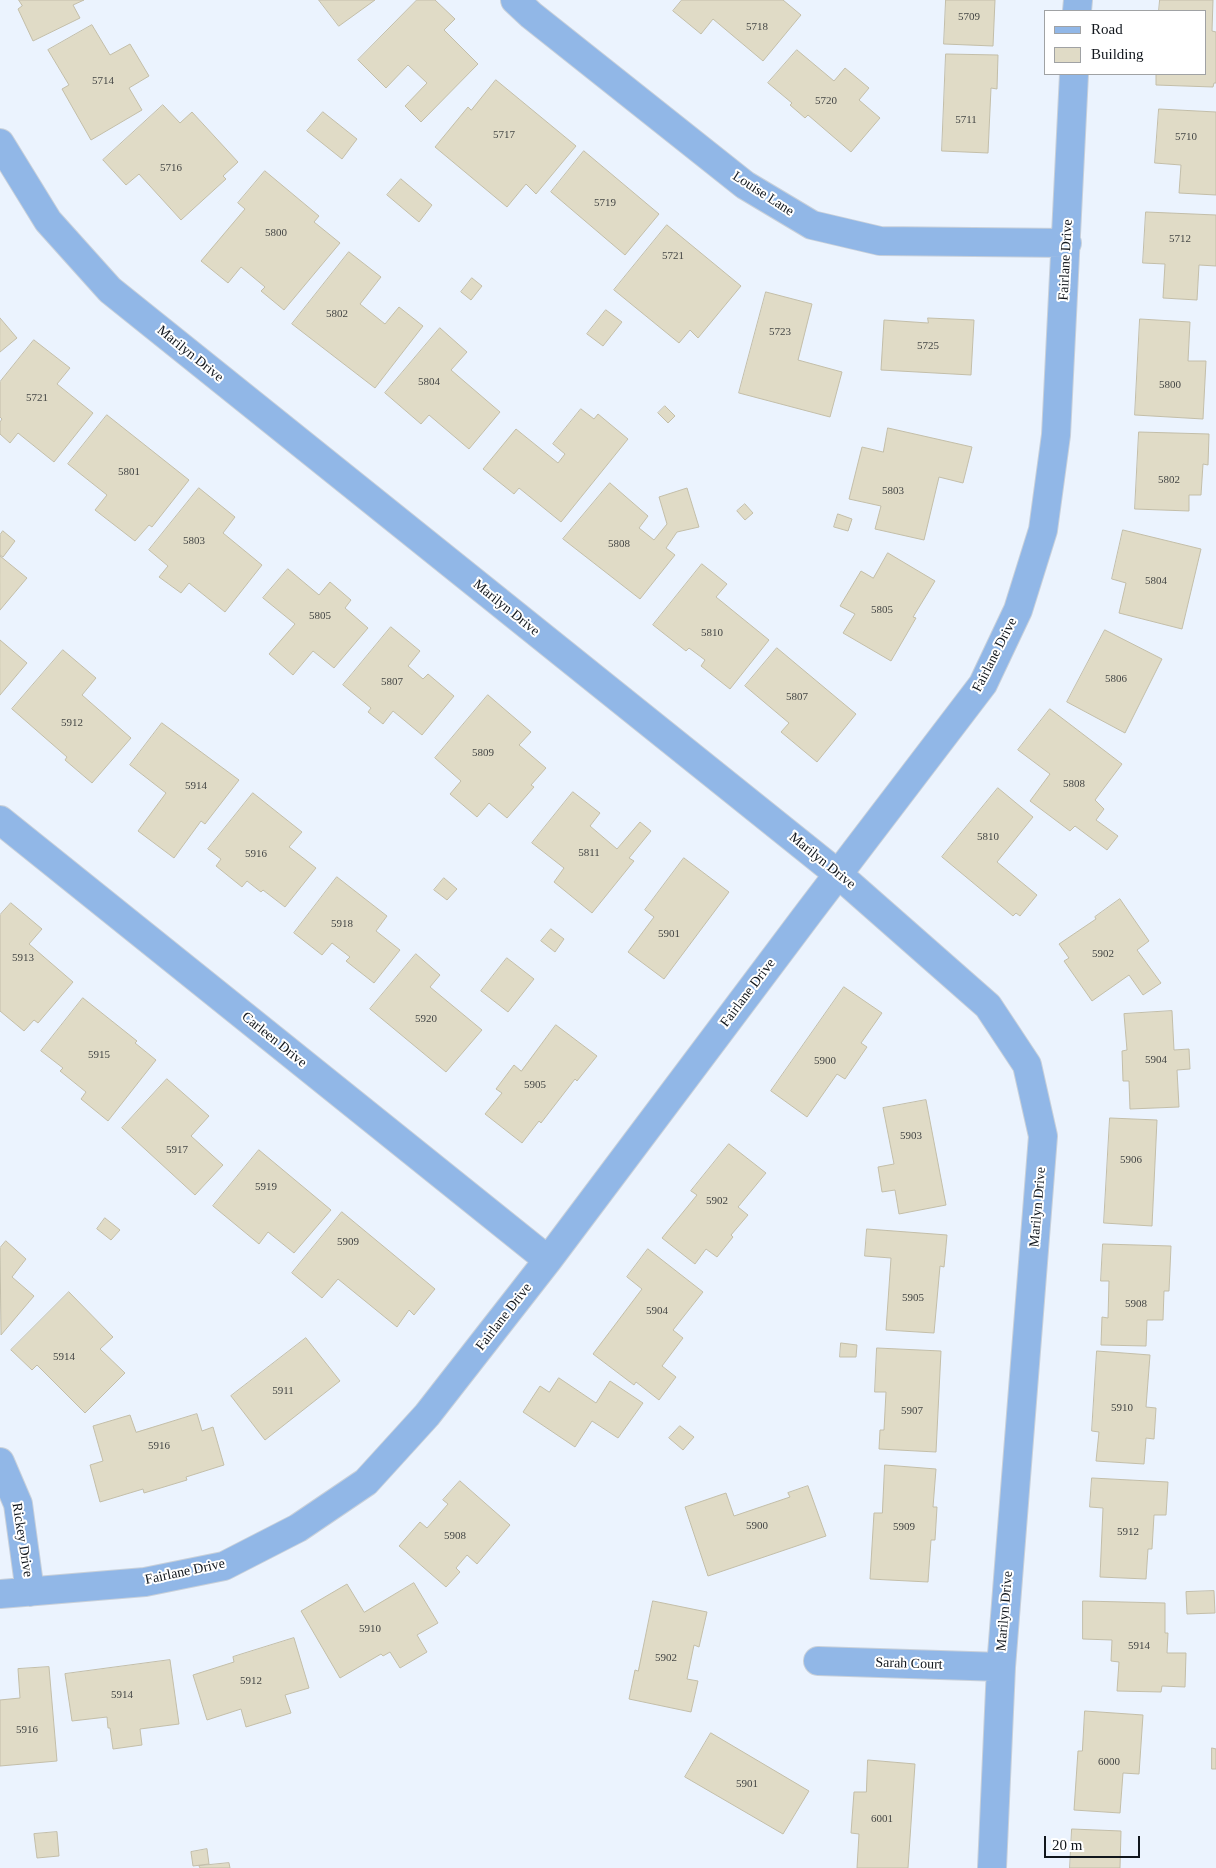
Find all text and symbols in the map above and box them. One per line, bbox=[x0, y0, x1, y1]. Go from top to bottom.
house number: 5709 bbox=[958, 10, 980, 24]
legend bbox=[1044, 10, 1206, 75]
house number: 5718 bbox=[746, 20, 768, 34]
text: Road bbox=[1091, 21, 1123, 37]
text: Building bbox=[1091, 46, 1144, 62]
house number: 5714 bbox=[92, 74, 114, 88]
house number: 5720 bbox=[815, 94, 837, 108]
house number: 5711 bbox=[955, 113, 977, 127]
house number: 5717 bbox=[493, 128, 515, 142]
house number: 5710 bbox=[1175, 130, 1197, 144]
house number: 5716 bbox=[160, 161, 182, 175]
street label: Louise Lane bbox=[729, 168, 797, 220]
house number: 5719 bbox=[594, 196, 616, 210]
street label: Fairlane Drive bbox=[1055, 219, 1077, 301]
house number: 5800 bbox=[265, 226, 287, 240]
house number: 5712 bbox=[1169, 232, 1191, 246]
house number: 5721 bbox=[662, 249, 684, 263]
house number: 5802 bbox=[326, 307, 348, 321]
street label: Marilyn Drive bbox=[153, 322, 227, 386]
house number: 5723 bbox=[769, 325, 791, 339]
house number: 5725 bbox=[917, 339, 939, 353]
house number: 5804 bbox=[418, 375, 440, 389]
house number: 5800 bbox=[1159, 378, 1181, 392]
house number: 5721 bbox=[26, 391, 48, 405]
house number: 5801 bbox=[118, 465, 140, 479]
house number: 5802 bbox=[1158, 473, 1180, 487]
house number: 5803 bbox=[882, 484, 904, 498]
house number: 5803 bbox=[183, 534, 205, 548]
house number: 5808 bbox=[608, 537, 630, 551]
house number: 5804 bbox=[1145, 574, 1167, 588]
street label: Marilyn Drive bbox=[469, 576, 543, 640]
house number: 5805 bbox=[871, 603, 893, 617]
house number: 5805 bbox=[309, 609, 331, 623]
street label: Fairlane Drive bbox=[969, 615, 1021, 695]
house number: 5810 bbox=[701, 626, 723, 640]
house number: 5806 bbox=[1105, 672, 1127, 686]
house number: 5807 bbox=[381, 675, 403, 689]
house number: 5807 bbox=[786, 690, 808, 704]
house number: 5912 bbox=[61, 716, 83, 730]
house number: 5809 bbox=[472, 746, 494, 760]
house number: 5808 bbox=[1063, 777, 1085, 791]
house number: 5914 bbox=[185, 779, 207, 793]
street label: Marilyn Drive bbox=[785, 829, 859, 893]
house number: 5810 bbox=[977, 830, 999, 844]
house number: 5811 bbox=[578, 846, 600, 860]
house number: 5916 bbox=[245, 847, 267, 861]
house number: 5918 bbox=[331, 917, 353, 931]
house number: 5901 bbox=[658, 927, 680, 941]
house number: 5902 bbox=[1092, 947, 1114, 961]
house number: 5913 bbox=[12, 951, 34, 965]
street label: Fairlane Drive bbox=[717, 956, 779, 1030]
street label: Carleen Drive bbox=[238, 1009, 310, 1071]
house number: 5920 bbox=[415, 1012, 437, 1026]
house number: 5915 bbox=[88, 1048, 110, 1062]
house number: 5904 bbox=[1145, 1053, 1167, 1067]
house number: 5900 bbox=[814, 1054, 836, 1068]
house number: 5905 bbox=[524, 1078, 546, 1092]
house number: 5903 bbox=[900, 1129, 922, 1143]
house number: 5917 bbox=[166, 1143, 188, 1157]
house number: 5906 bbox=[1120, 1153, 1142, 1167]
street label: Marilyn Drive bbox=[1026, 1166, 1050, 1248]
house number: 5919 bbox=[255, 1180, 277, 1194]
house number: 5902 bbox=[706, 1194, 728, 1208]
house number: 5909 bbox=[337, 1235, 359, 1249]
street label: Fairlane Drive bbox=[472, 1280, 536, 1354]
house number: 5905 bbox=[902, 1291, 924, 1305]
house number: 5908 bbox=[1125, 1297, 1147, 1311]
house number: 5904 bbox=[646, 1304, 668, 1318]
house number: 5914 bbox=[53, 1350, 75, 1364]
house number: 5911 bbox=[272, 1384, 294, 1398]
house number: 5910 bbox=[1111, 1401, 1133, 1415]
house number: 5907 bbox=[901, 1404, 923, 1418]
house number: 5916 bbox=[148, 1439, 170, 1453]
street label: Rickey Drive bbox=[8, 1502, 36, 1578]
house number: 5900 bbox=[746, 1519, 768, 1533]
house number: 5909 bbox=[893, 1520, 915, 1534]
house number: 5912 bbox=[1117, 1525, 1139, 1539]
house number: 5908 bbox=[444, 1529, 466, 1543]
street label: Fairlane Drive bbox=[144, 1555, 226, 1589]
street label: Marilyn Drive bbox=[993, 1570, 1017, 1652]
house number: 5910 bbox=[359, 1622, 381, 1636]
house number: 5914 bbox=[1128, 1639, 1150, 1653]
house number: 5902 bbox=[655, 1651, 677, 1665]
street label: Sarah Court bbox=[875, 1654, 943, 1674]
house number: 5912 bbox=[240, 1674, 262, 1688]
house number: 5914 bbox=[111, 1688, 133, 1702]
house number: 5916 bbox=[16, 1723, 38, 1737]
house number: 6000 bbox=[1098, 1755, 1120, 1769]
house number: 5901 bbox=[736, 1777, 758, 1791]
house number: 6001 bbox=[871, 1812, 893, 1826]
scale bar bbox=[1046, 1826, 1142, 1858]
text: 20 m bbox=[1052, 1837, 1082, 1853]

